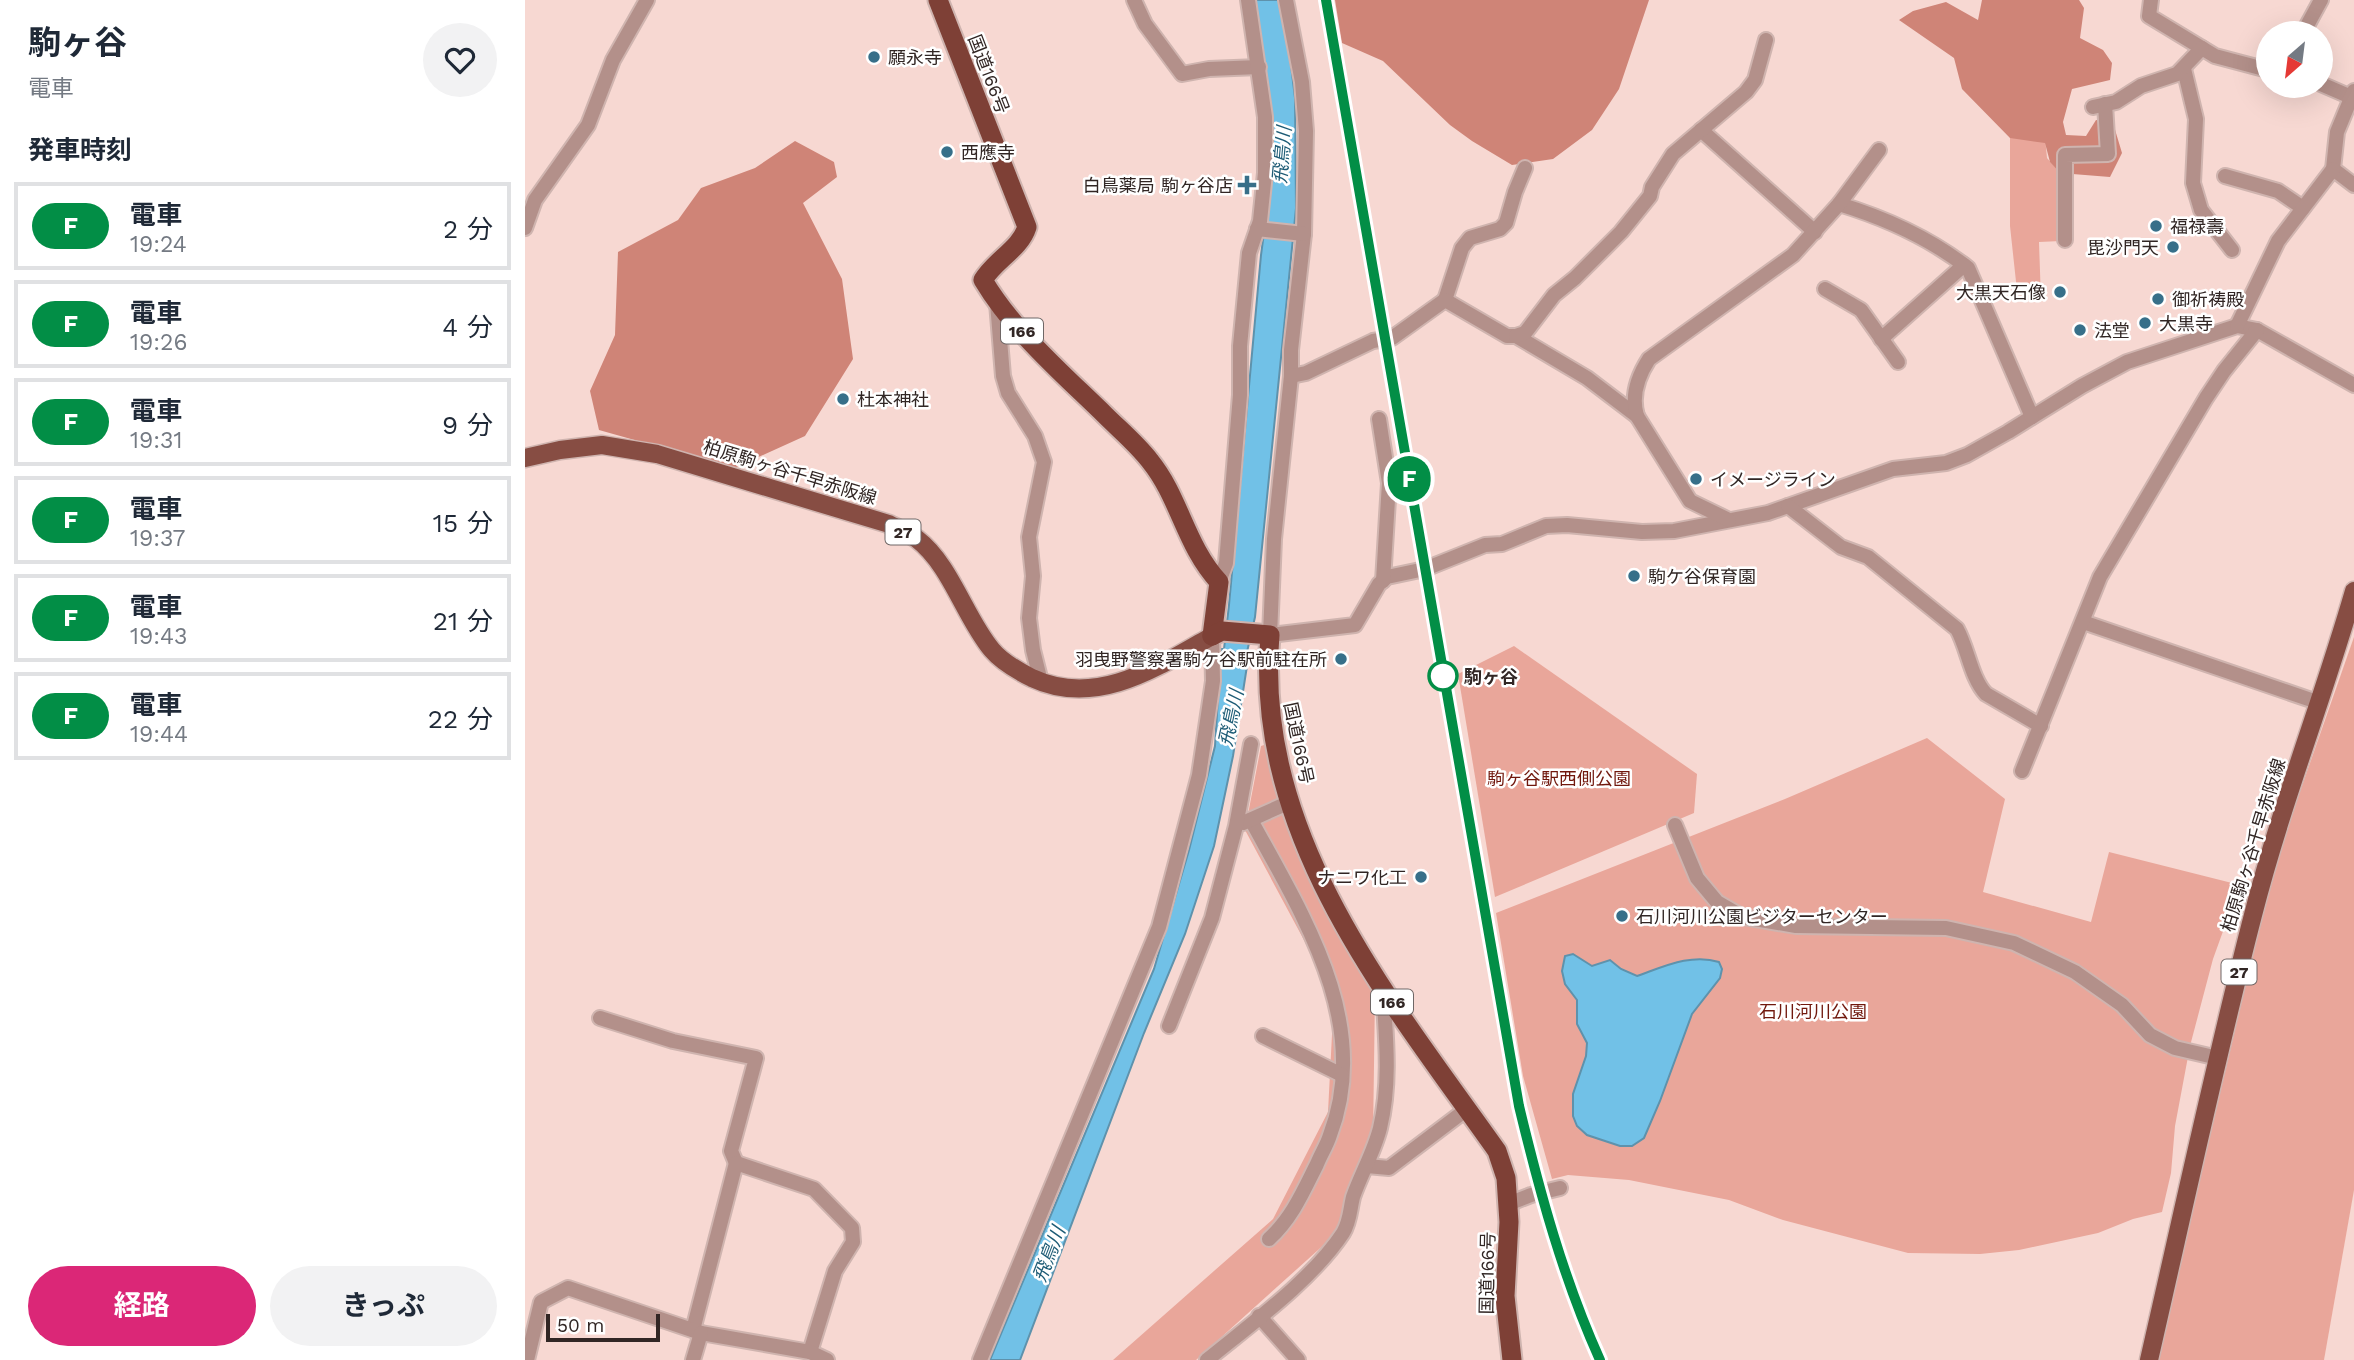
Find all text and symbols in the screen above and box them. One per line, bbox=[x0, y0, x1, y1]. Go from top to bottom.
north arrow bbox=[2256, 21, 2333, 98]
map controls bbox=[2256, 21, 2333, 98]
text: 駒ヶ谷 bbox=[28, 23, 127, 62]
button: heart bbox=[423, 23, 497, 97]
street label: 国道166号 bbox=[964, 32, 1014, 116]
place label: 願永寺 bbox=[888, 47, 942, 68]
marker: 願永寺 bbox=[866, 49, 882, 65]
text: 電車 bbox=[28, 75, 74, 102]
water label: 飛鳥川 bbox=[1268, 124, 1296, 184]
text: 発車時刻 bbox=[28, 135, 132, 165]
place label: 西應寺 bbox=[961, 142, 1015, 163]
marker: 西應寺 bbox=[939, 144, 955, 160]
place label: 白鳥薬局 駒ヶ谷店 bbox=[1083, 175, 1233, 196]
marker: 白鳥薬局 駒ヶ谷店 bbox=[1239, 177, 1255, 193]
text: 電車 bbox=[130, 200, 182, 230]
text: F bbox=[63, 212, 78, 240]
text: 2 分 bbox=[443, 214, 493, 244]
place label: 福禄壽 bbox=[2170, 216, 2224, 237]
marker: 福禄壽 bbox=[2148, 218, 2164, 234]
text: 19:24 bbox=[130, 231, 187, 258]
place label: 毘沙門天 bbox=[2087, 237, 2159, 258]
marker: 毘沙門天 bbox=[2165, 239, 2181, 255]
place label: 大黒天石像 bbox=[1956, 282, 2046, 303]
marker: 大黒天石像 bbox=[2052, 284, 2068, 300]
place label: 御祈祷殿 bbox=[2172, 289, 2244, 310]
marker: 御祈祷殿 bbox=[2150, 291, 2166, 307]
text: 電車 bbox=[130, 298, 182, 328]
text: F bbox=[63, 310, 78, 338]
text: 4 分 bbox=[442, 312, 493, 342]
place label: 大黒寺 bbox=[2159, 313, 2213, 334]
marker: 大黒寺 bbox=[2137, 315, 2153, 331]
road number: 166 bbox=[1001, 318, 1043, 344]
place label: 法堂 bbox=[2094, 320, 2130, 341]
marker: 法堂 bbox=[2072, 322, 2088, 338]
text: 19:26 bbox=[130, 329, 187, 356]
place label: 杜本神社 bbox=[857, 389, 929, 410]
marker: 杜本神社 bbox=[835, 391, 851, 407]
text: 電車 bbox=[130, 396, 182, 426]
text: F bbox=[63, 408, 78, 436]
text: 9 分 bbox=[442, 410, 493, 440]
text: 19:31 bbox=[130, 427, 182, 454]
street label: 柏原駒ヶ谷千早赤阪線 bbox=[701, 436, 879, 508]
line badge: F bbox=[1386, 456, 1432, 502]
text: F bbox=[1402, 465, 1416, 493]
place label: イメージライン bbox=[1710, 469, 1836, 490]
marker: イメージライン bbox=[1688, 471, 1704, 487]
text: 電車 bbox=[130, 494, 182, 524]
text: F bbox=[63, 506, 78, 534]
text: 15 分 bbox=[433, 508, 493, 538]
road number: 27 bbox=[885, 520, 921, 544]
text: 19:37 bbox=[130, 525, 185, 552]
place label: 駒ケ谷保育園 bbox=[1648, 566, 1756, 587]
marker: 駒ケ谷保育園 bbox=[1626, 568, 1642, 584]
text: 電車 bbox=[130, 592, 182, 622]
text: F bbox=[63, 604, 78, 632]
text: 21 分 bbox=[433, 606, 493, 636]
text: 19:43 bbox=[130, 623, 187, 650]
place label: 羽曳野警察署駒ケ谷駅前駐在所 bbox=[1075, 649, 1327, 670]
marker: 羽曳野警察署駒ケ谷駅前駐在所 bbox=[1333, 651, 1349, 667]
marker: 駒ヶ谷 bbox=[1428, 661, 1458, 691]
place label: 駒ヶ谷 bbox=[1464, 666, 1518, 687]
water label: 飛鳥川 bbox=[1214, 686, 1249, 748]
text: 電車 bbox=[130, 690, 182, 720]
street label: 国道166号 bbox=[1280, 700, 1318, 786]
text: F bbox=[63, 702, 78, 730]
text: 22 分 bbox=[428, 704, 493, 734]
text: 19:44 bbox=[130, 721, 188, 748]
street label: 柏原駒ヶ谷千早赤阪線 bbox=[2217, 756, 2289, 934]
park label: 駒ヶ谷駅西側公園 bbox=[1487, 768, 1631, 789]
place label: ナニワ化工 bbox=[1317, 867, 1407, 888]
marker: ナニワ化工 bbox=[1413, 869, 1429, 885]
place label: 石川河川公園ビジターセンター bbox=[1636, 906, 1888, 927]
marker: 石川河川公園ビジターセンター bbox=[1614, 908, 1630, 924]
road number: 27 bbox=[2221, 960, 2257, 984]
road number: 166 bbox=[1371, 990, 1413, 1014]
park label: 石川河川公園 bbox=[1759, 1001, 1867, 1022]
water label: 飛鳥川 bbox=[1028, 1221, 1071, 1285]
street label: 国道166号 bbox=[1476, 1231, 1498, 1315]
button: 経路 bbox=[28, 1266, 256, 1346]
button: きっぷ bbox=[270, 1266, 497, 1346]
scale bar bbox=[546, 1311, 660, 1343]
text: 50 m bbox=[557, 1314, 604, 1337]

